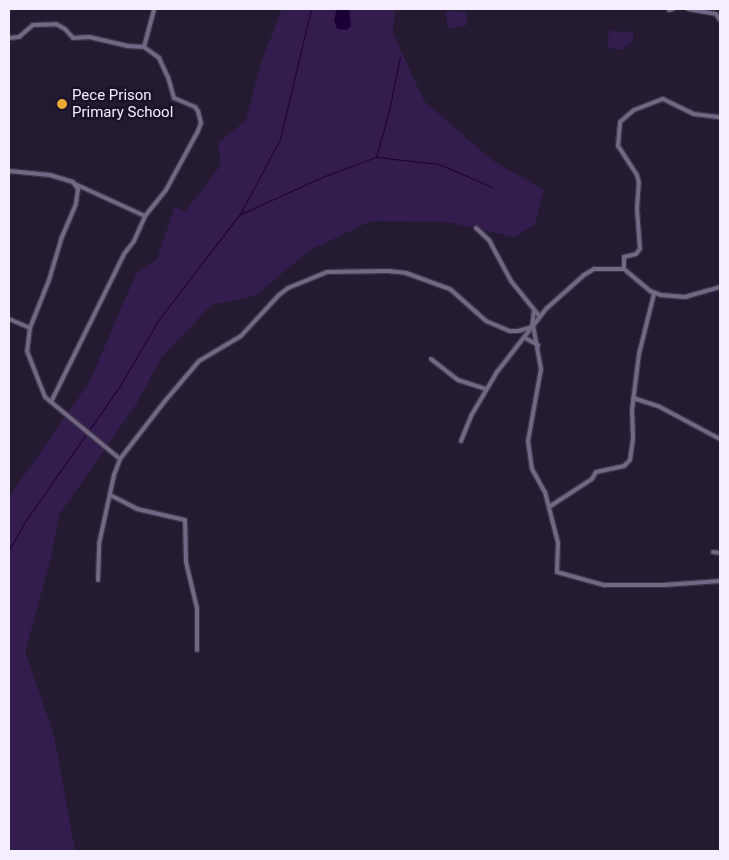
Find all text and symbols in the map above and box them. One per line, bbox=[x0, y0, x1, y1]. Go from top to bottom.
place label: Pece Prison Primary School bbox=[72, 86, 173, 121]
marker: Pece Prison Primary School bbox=[56, 98, 68, 110]

